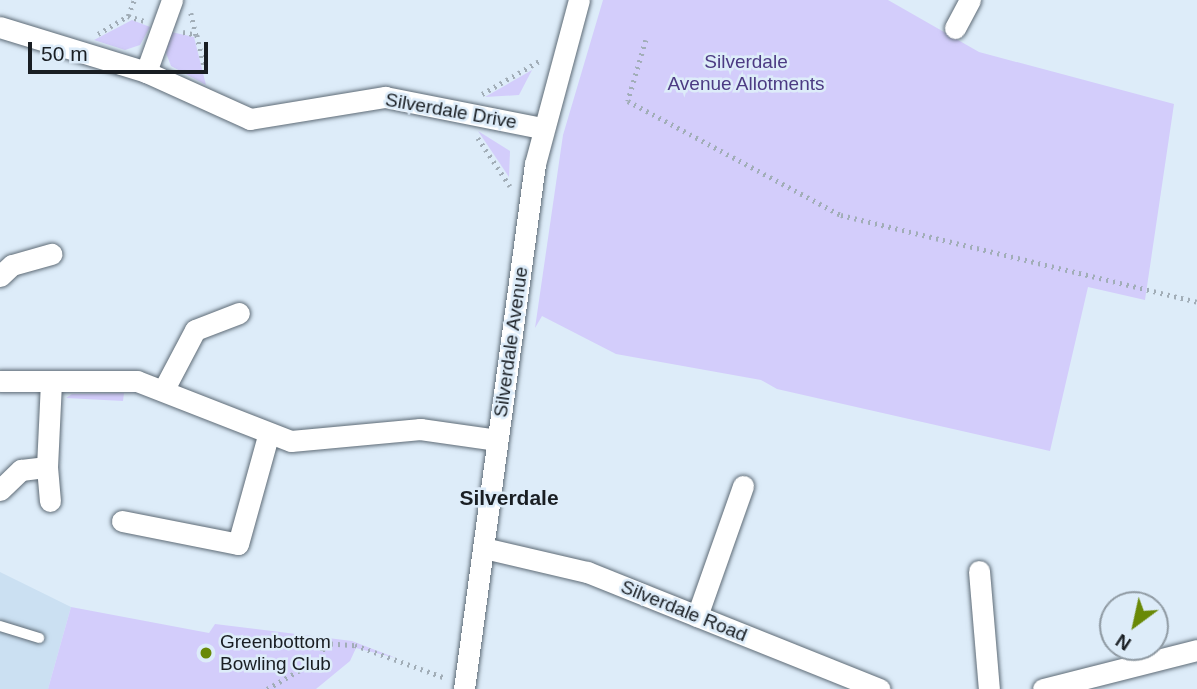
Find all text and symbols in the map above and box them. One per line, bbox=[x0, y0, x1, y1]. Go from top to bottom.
scale bar bbox=[32, 28, 212, 72]
text: 50 m bbox=[41, 42, 88, 65]
park label: Silverdale Avenue Allotments bbox=[667, 51, 825, 95]
street label: Silverdale Drive bbox=[384, 88, 518, 134]
street label: Silverdale Avenue bbox=[489, 265, 533, 419]
district label: Silverdale bbox=[459, 485, 559, 511]
street label: Silverdale Road bbox=[618, 575, 750, 647]
north arrow bbox=[1099, 591, 1169, 661]
text: N bbox=[1112, 630, 1135, 655]
place label: Greenbottom Bowling Club bbox=[220, 631, 331, 675]
marker: Greenbottom Bowling Club bbox=[198, 645, 214, 661]

